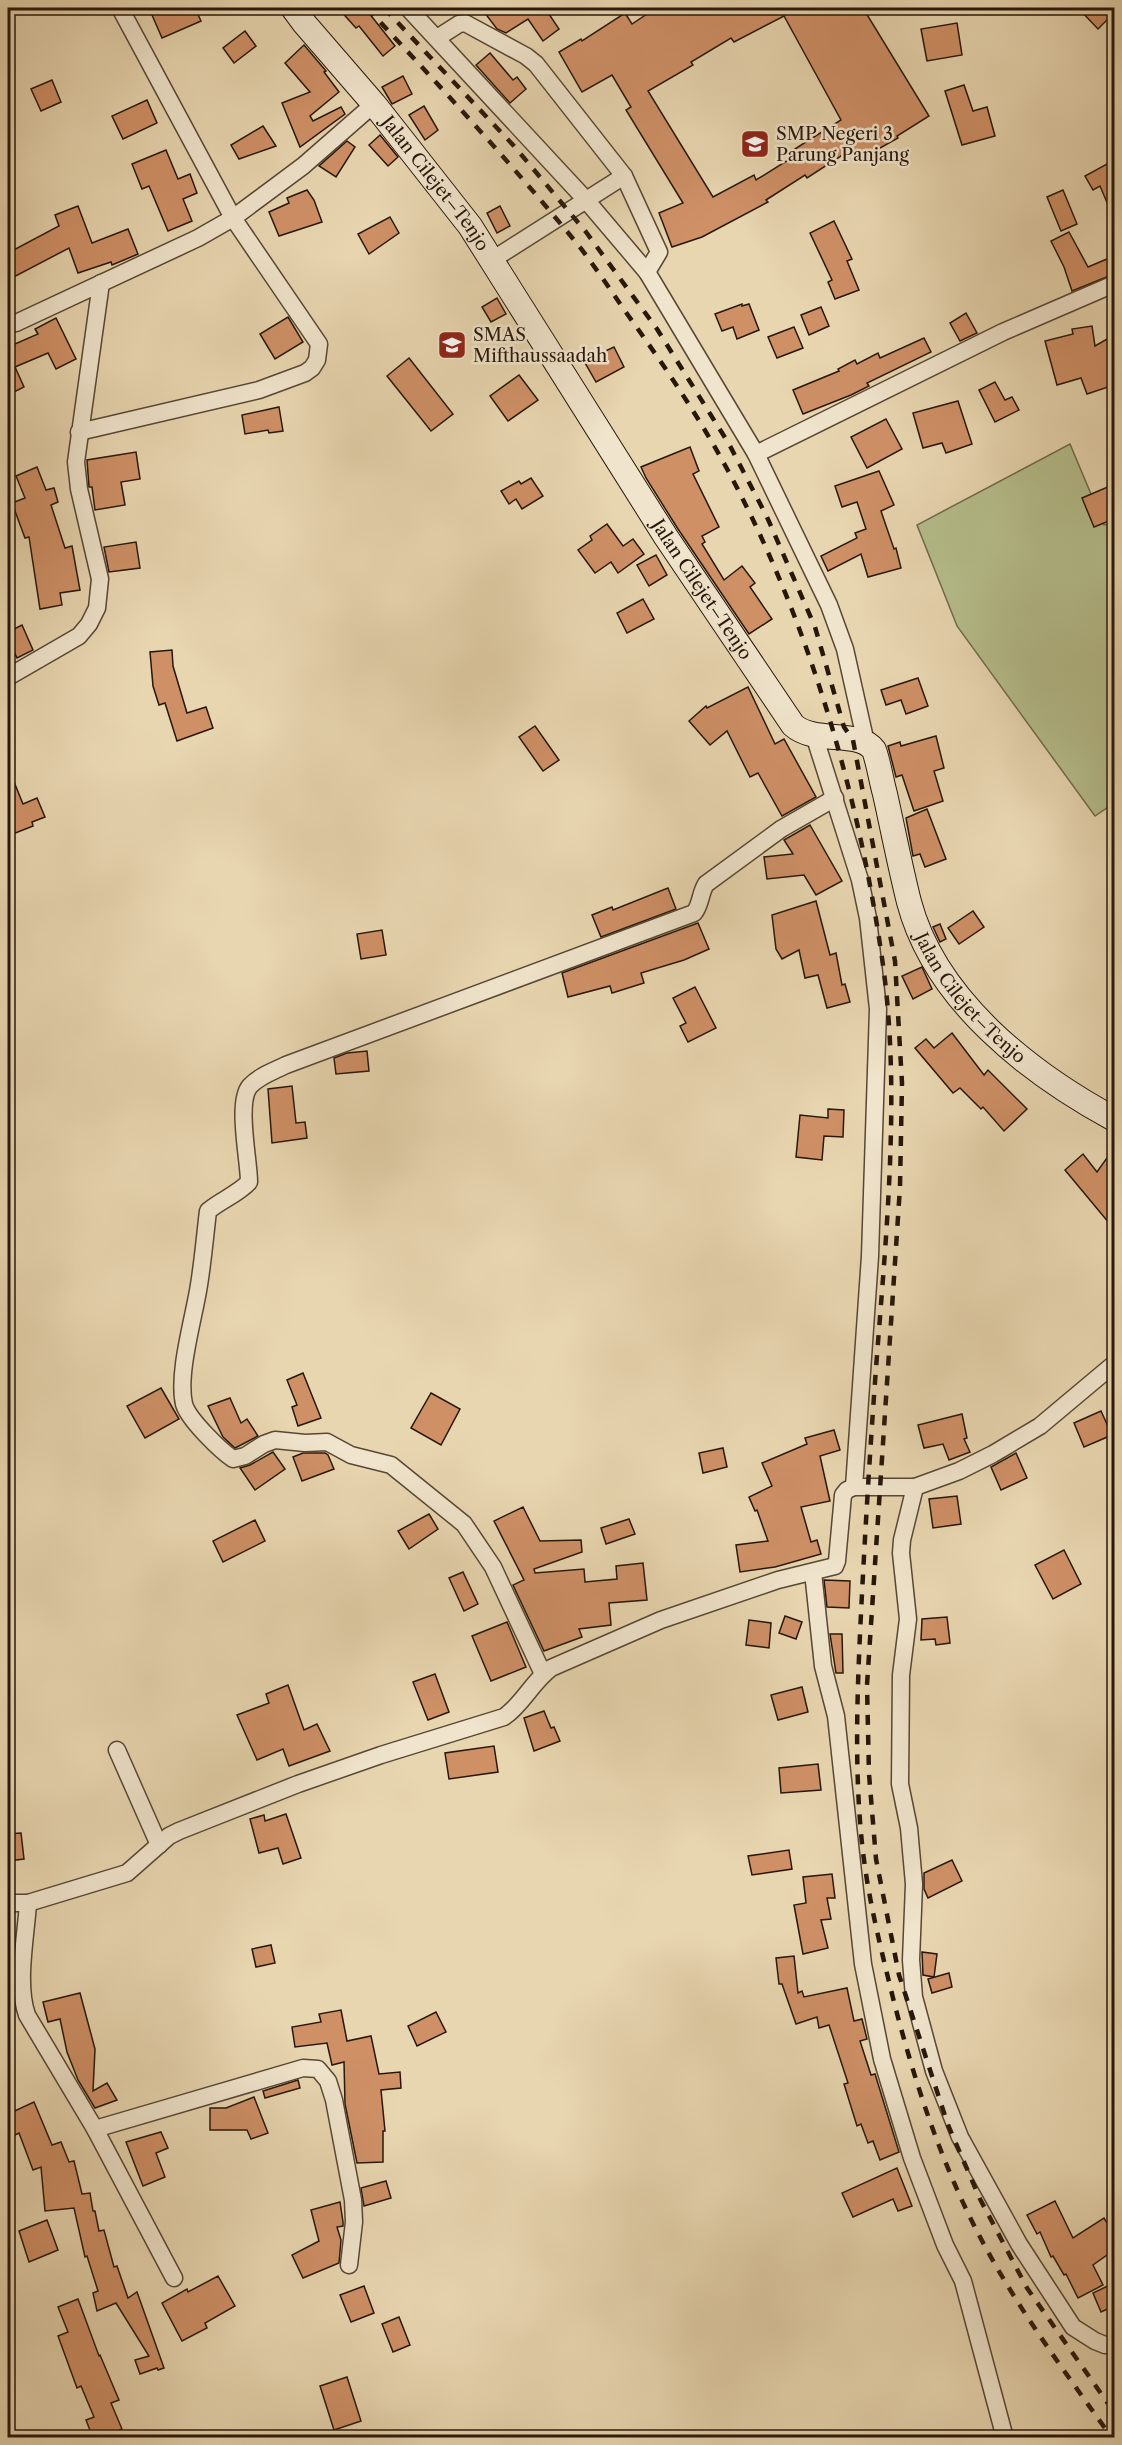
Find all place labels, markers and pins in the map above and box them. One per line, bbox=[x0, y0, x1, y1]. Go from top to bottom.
place label: SMP Negeri 3 Parung Panjang bbox=[776, 123, 910, 166]
school or university icon: SMP Negeri 3 Parung Panjang bbox=[739, 128, 771, 160]
place label: SMAS Mifthaussaadah bbox=[473, 324, 607, 367]
school or university icon: SMAS Mifthaussaadah bbox=[436, 329, 468, 361]

